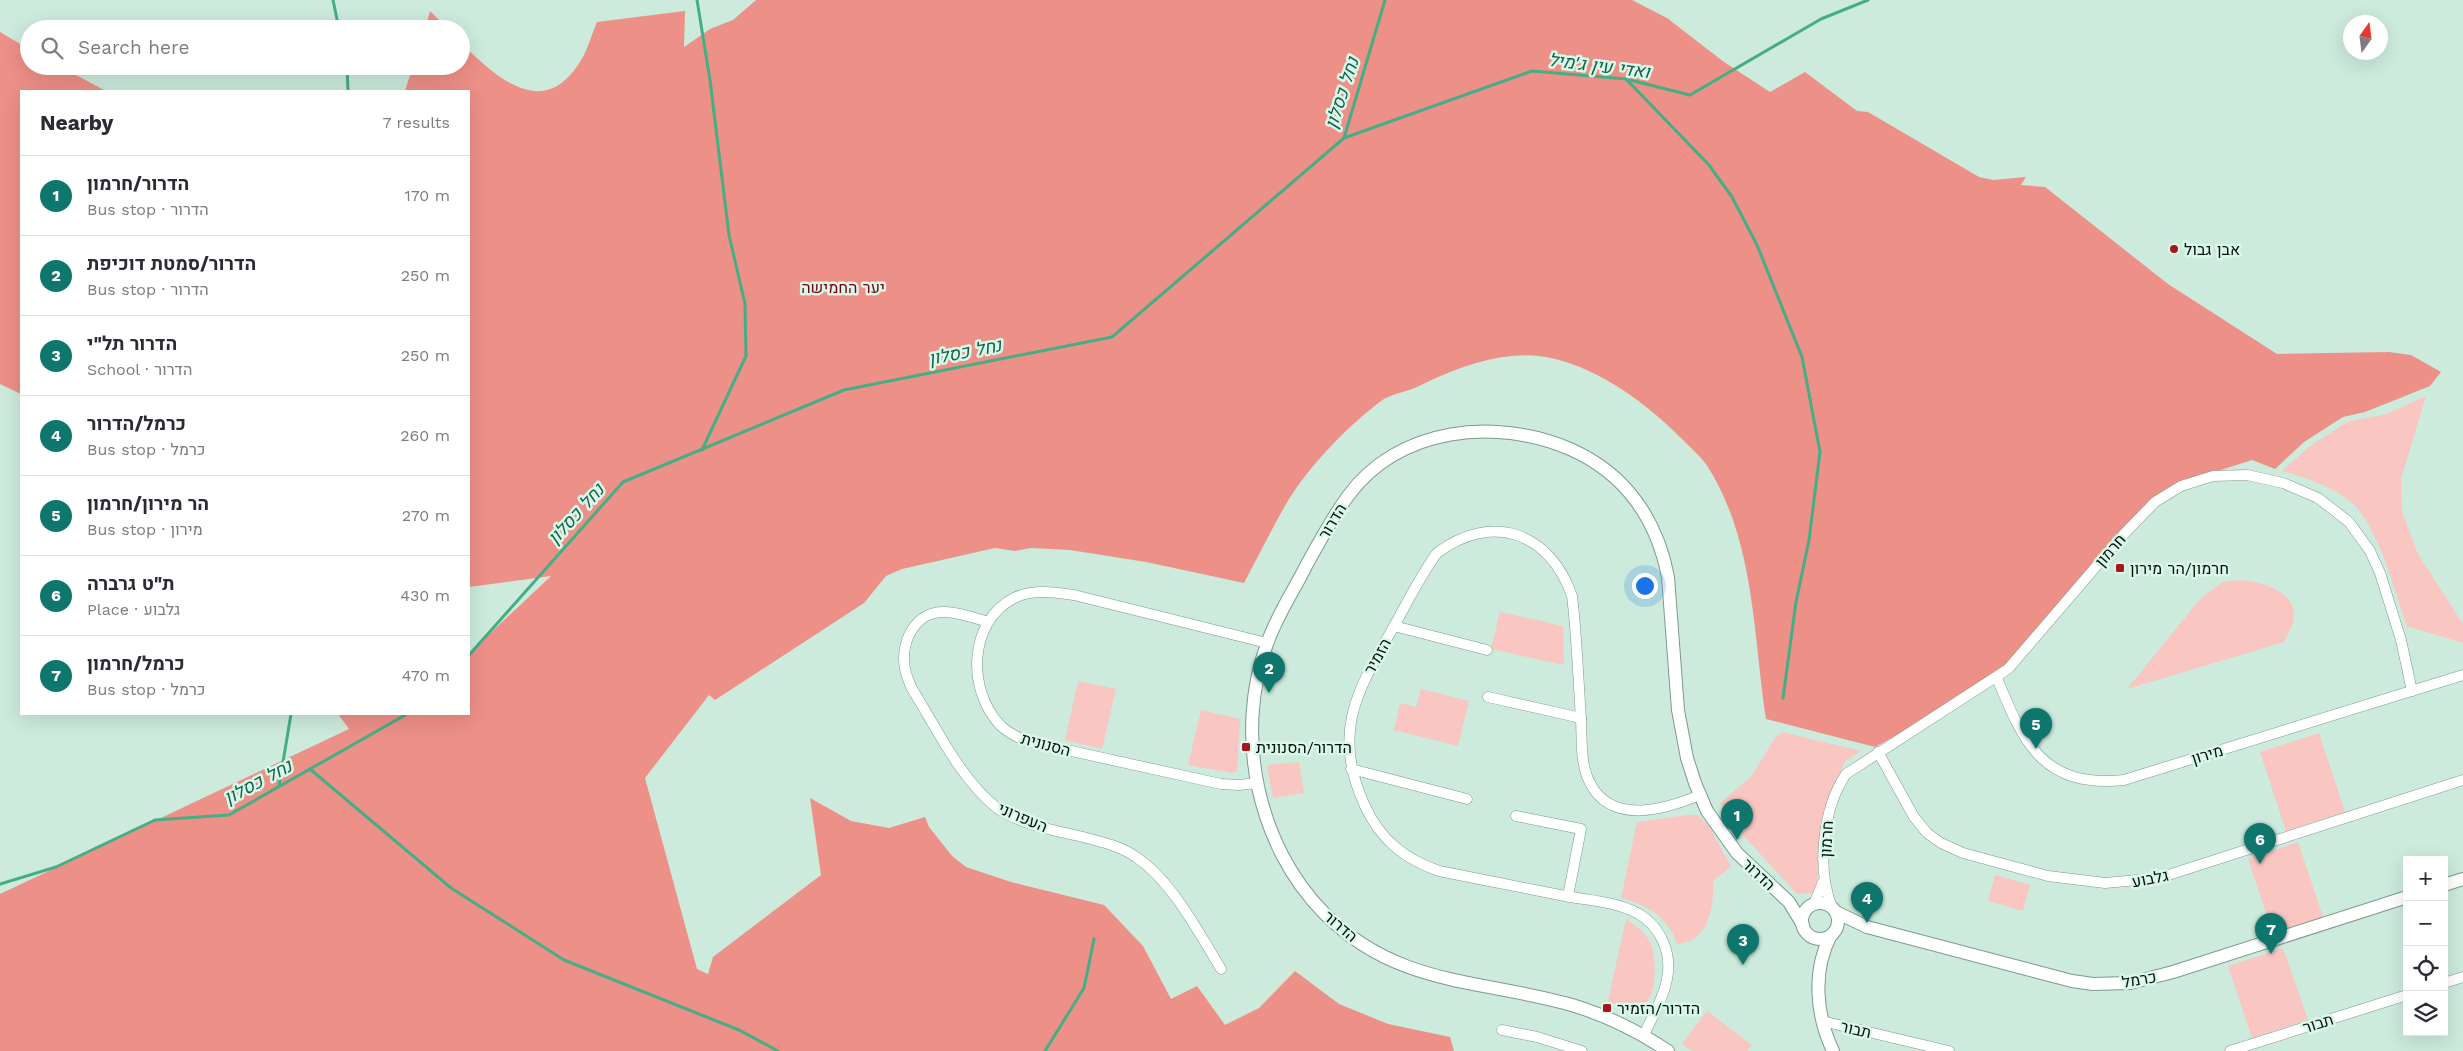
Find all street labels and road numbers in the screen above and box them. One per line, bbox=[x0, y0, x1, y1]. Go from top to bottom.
street label: הדרור bbox=[1314, 500, 1350, 543]
street label: חרמון bbox=[2091, 530, 2130, 571]
street label: הזמיר bbox=[1360, 635, 1395, 677]
street label: הסנונית bbox=[1019, 729, 1073, 760]
street label: מירון bbox=[2189, 741, 2225, 768]
street label: העפרוני bbox=[995, 799, 1050, 836]
street label: חרמון bbox=[1816, 820, 1837, 858]
street label: הדרור bbox=[1738, 854, 1779, 894]
street label: גלבוע bbox=[2130, 866, 2170, 891]
street label: הדרור bbox=[1320, 907, 1361, 946]
street label: כרמל bbox=[2120, 967, 2158, 992]
street label: תבור bbox=[2300, 1010, 2336, 1037]
street label: תבור bbox=[1839, 1017, 1873, 1042]

